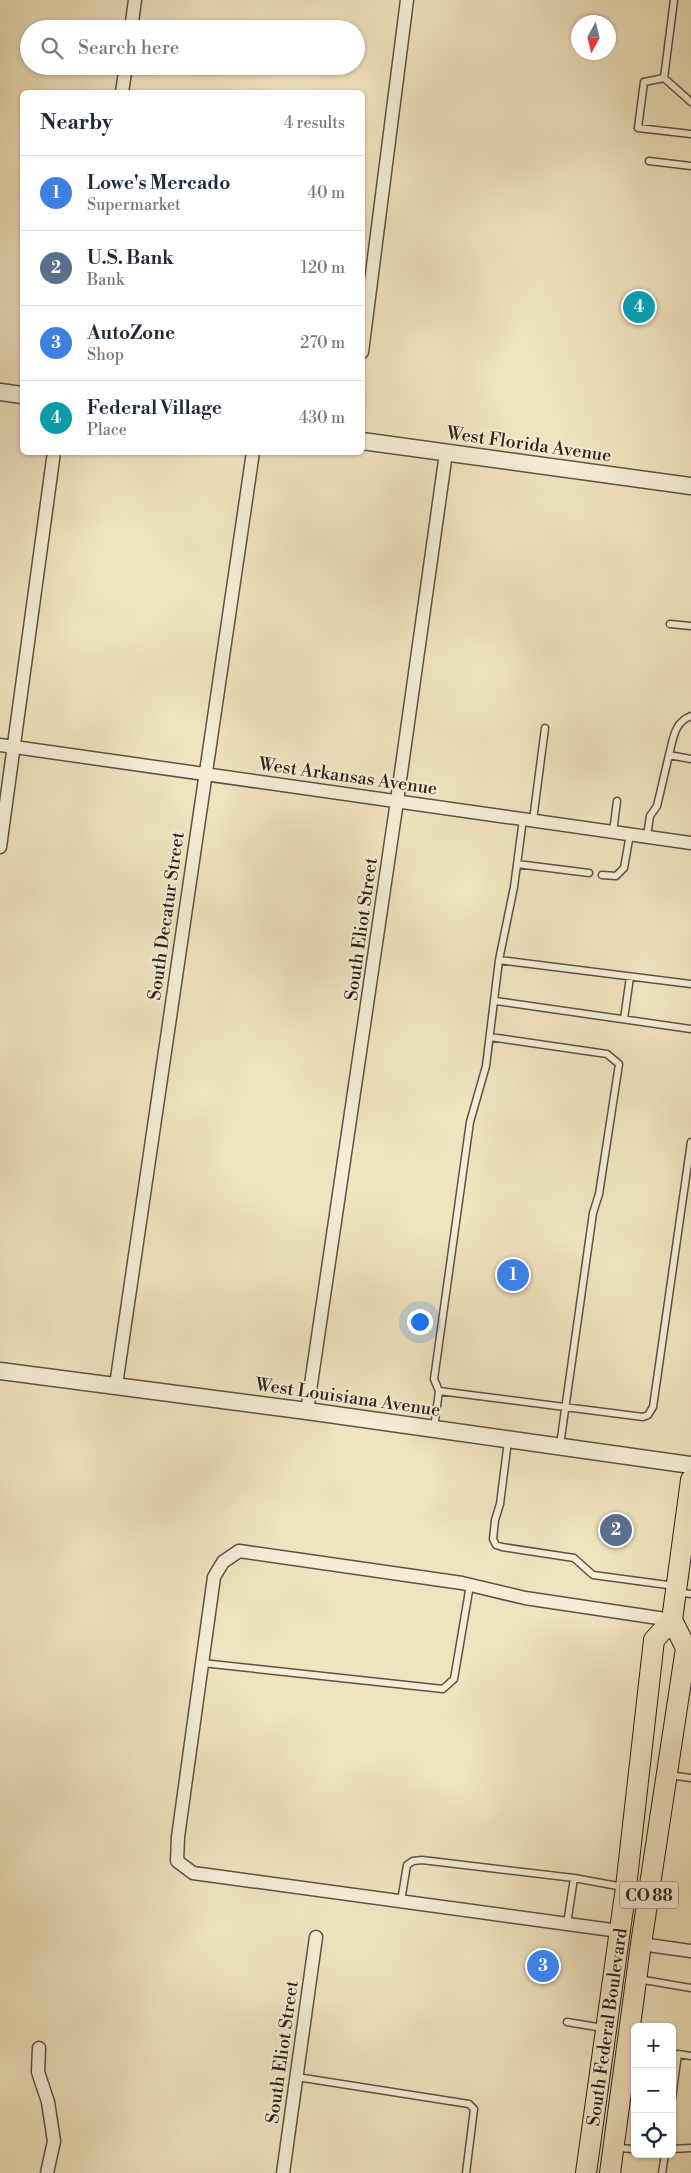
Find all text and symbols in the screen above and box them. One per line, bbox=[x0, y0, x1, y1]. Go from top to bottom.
north arrow bbox=[571, 15, 616, 60]
search box bbox=[20, 20, 365, 75]
icon: search bbox=[38, 34, 66, 62]
text: Search here bbox=[78, 36, 179, 60]
text: Nearby bbox=[40, 110, 113, 136]
text: 4 results bbox=[284, 113, 345, 133]
text: Lowe's Mercado bbox=[87, 171, 230, 195]
text: 1 bbox=[52, 183, 60, 203]
text: 40 m bbox=[308, 183, 345, 203]
text: Supermarket bbox=[87, 195, 181, 215]
text: U.S. Bank bbox=[87, 246, 174, 270]
text: 2 bbox=[51, 258, 61, 278]
text: 120 m bbox=[301, 258, 345, 278]
text: Bank bbox=[87, 270, 124, 290]
pin: 4 bbox=[623, 288, 655, 326]
text: AutoZone bbox=[87, 321, 175, 345]
text: 3 bbox=[51, 333, 61, 353]
text: 270 m bbox=[300, 333, 345, 353]
text: Shop bbox=[87, 345, 124, 365]
text: Federal Village bbox=[87, 396, 222, 420]
text: 4 bbox=[51, 408, 61, 428]
text: 430 m bbox=[299, 408, 345, 428]
text: Place bbox=[87, 420, 127, 440]
street label: West Florida Avenue bbox=[444, 421, 613, 467]
street label: West Arkansas Avenue bbox=[256, 752, 439, 800]
street label: South Decatur Street bbox=[143, 830, 190, 1002]
street label: South Eliot Street bbox=[340, 855, 383, 1002]
pin: 1 bbox=[497, 1256, 529, 1294]
your location bbox=[407, 1309, 433, 1335]
street label: West Louisiana Avenue bbox=[253, 1373, 442, 1422]
pin: 2 bbox=[600, 1511, 632, 1549]
road number: CO 88 bbox=[620, 1882, 678, 1908]
street label: South Federal Boulevard bbox=[582, 1926, 633, 2128]
pin: 3 bbox=[527, 1947, 559, 1985]
street label: South Eliot Street bbox=[261, 1978, 304, 2125]
map controls bbox=[631, 2023, 676, 2158]
button: + bbox=[631, 2023, 676, 2068]
button: − bbox=[631, 2068, 676, 2113]
button: locate bbox=[631, 2113, 676, 2158]

